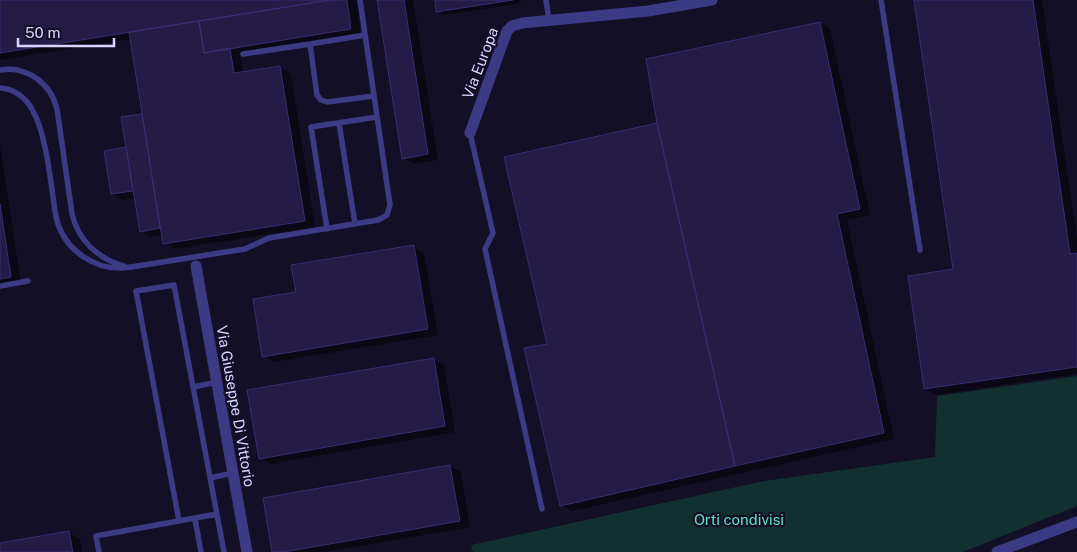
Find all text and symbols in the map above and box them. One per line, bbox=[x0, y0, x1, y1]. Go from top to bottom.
scale bar bbox=[18, 15, 114, 47]
text: 50 m bbox=[25, 24, 60, 41]
street label: Via Europa bbox=[459, 25, 501, 101]
street label: Via Giuseppe Di Vittorio bbox=[213, 324, 259, 488]
park label: Orti condivisi bbox=[694, 511, 784, 528]

